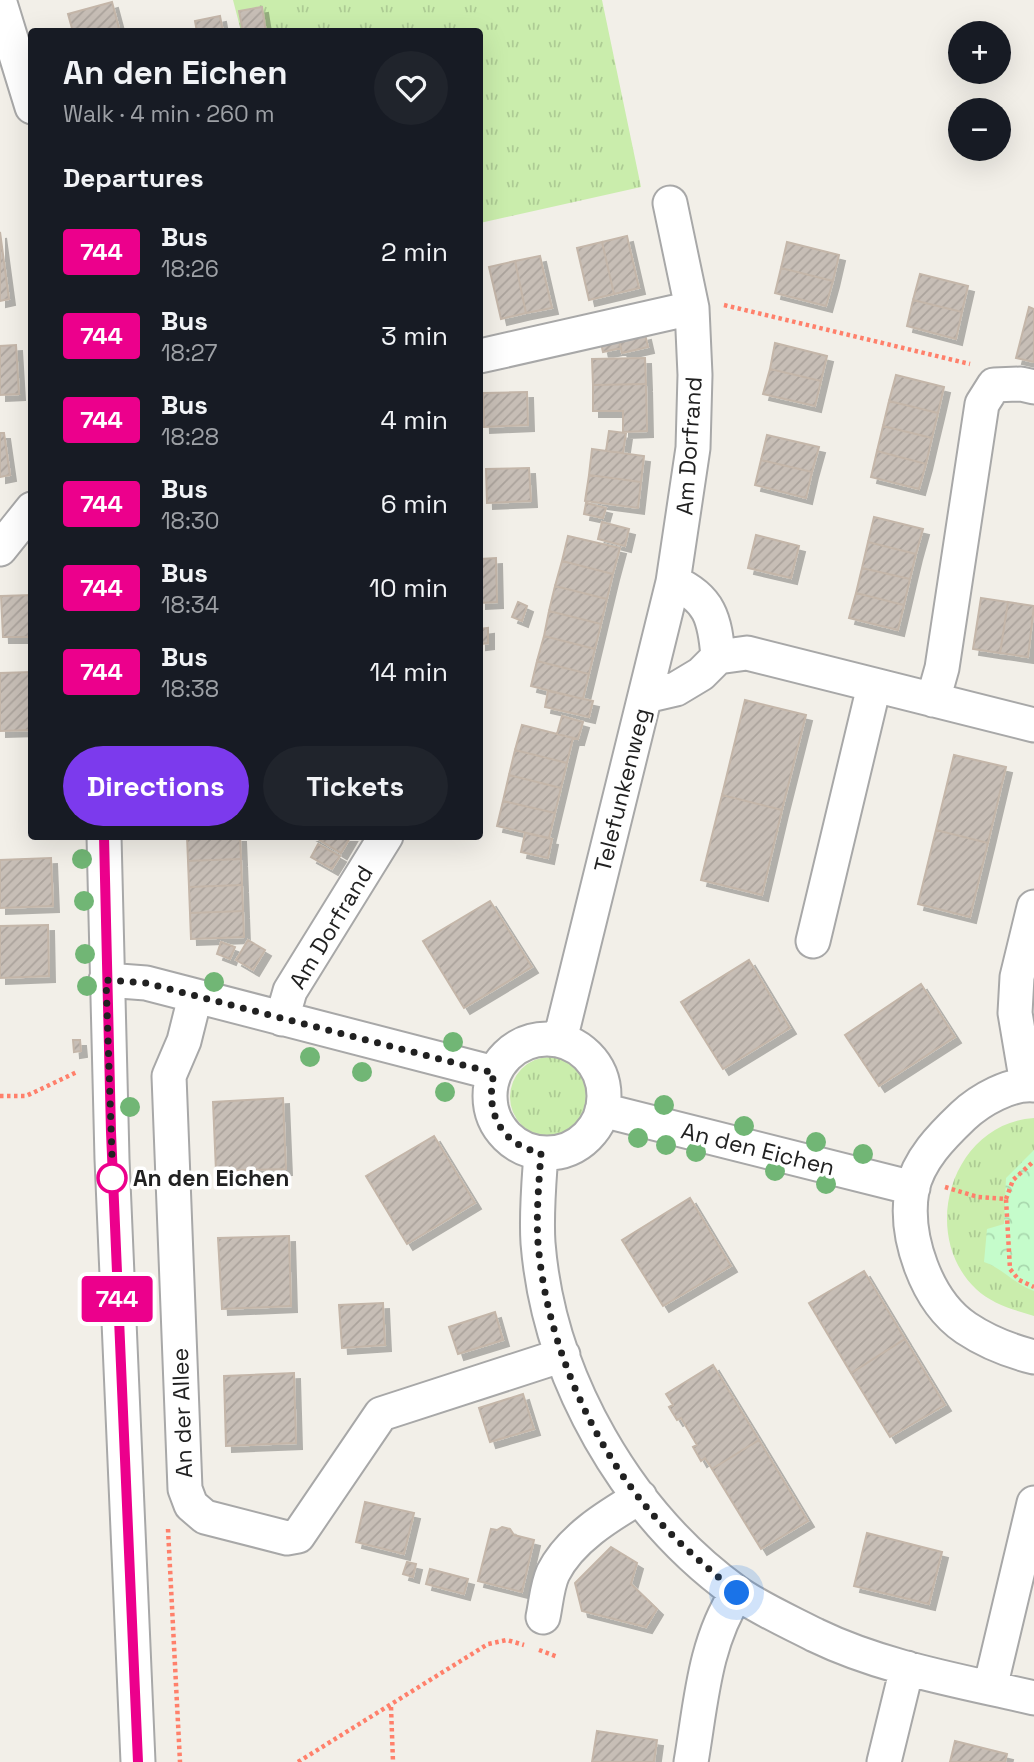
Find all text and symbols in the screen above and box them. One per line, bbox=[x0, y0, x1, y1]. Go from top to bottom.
map controls bbox=[948, 21, 1011, 161]
button: + bbox=[948, 21, 1011, 84]
button: heart bbox=[374, 51, 448, 125]
text: An den Eichen bbox=[63, 52, 288, 94]
button: − bbox=[948, 98, 1011, 161]
text: Walk · 4 min · 260 m bbox=[63, 99, 275, 129]
text: Departures bbox=[63, 161, 204, 195]
text: Bus bbox=[161, 220, 208, 254]
text: 2 min bbox=[381, 235, 448, 269]
text: 744 bbox=[80, 236, 123, 267]
text: 18:26 bbox=[161, 254, 219, 284]
text: Bus bbox=[161, 304, 208, 338]
text: 3 min bbox=[381, 319, 448, 353]
text: 744 bbox=[80, 320, 123, 351]
text: 18:27 bbox=[161, 338, 217, 368]
street label: Am Dorfrand bbox=[669, 376, 709, 516]
text: Bus bbox=[161, 388, 208, 422]
text: 4 min bbox=[380, 403, 448, 437]
text: 744 bbox=[80, 404, 123, 435]
text: 18:28 bbox=[161, 422, 219, 452]
text: Bus bbox=[161, 472, 208, 506]
text: 6 min bbox=[381, 487, 448, 521]
text: 744 bbox=[80, 488, 123, 519]
text: 18:30 bbox=[161, 506, 219, 536]
text: Bus bbox=[161, 556, 208, 590]
text: 10 min bbox=[369, 571, 448, 605]
text: 744 bbox=[80, 572, 123, 603]
text: 18:34 bbox=[161, 590, 219, 620]
text: Bus bbox=[161, 640, 208, 674]
text: 14 min bbox=[370, 655, 448, 689]
text: 744 bbox=[80, 656, 123, 687]
text: 18:38 bbox=[161, 674, 219, 704]
street label: Telefunkenweg bbox=[587, 705, 657, 875]
button: Directions bbox=[63, 746, 249, 826]
button: Tickets bbox=[263, 746, 448, 826]
street label: Am Dorfrand bbox=[282, 860, 380, 994]
street label: An den Eichen bbox=[678, 1115, 838, 1183]
marker: An den Eichen bbox=[97, 1163, 127, 1193]
place label: An den Eichen bbox=[133, 1163, 290, 1193]
line badge: 744 bbox=[77, 1276, 157, 1322]
text: 744 bbox=[96, 1283, 138, 1314]
street label: An der Allee bbox=[165, 1347, 199, 1479]
your location bbox=[719, 1575, 754, 1610]

